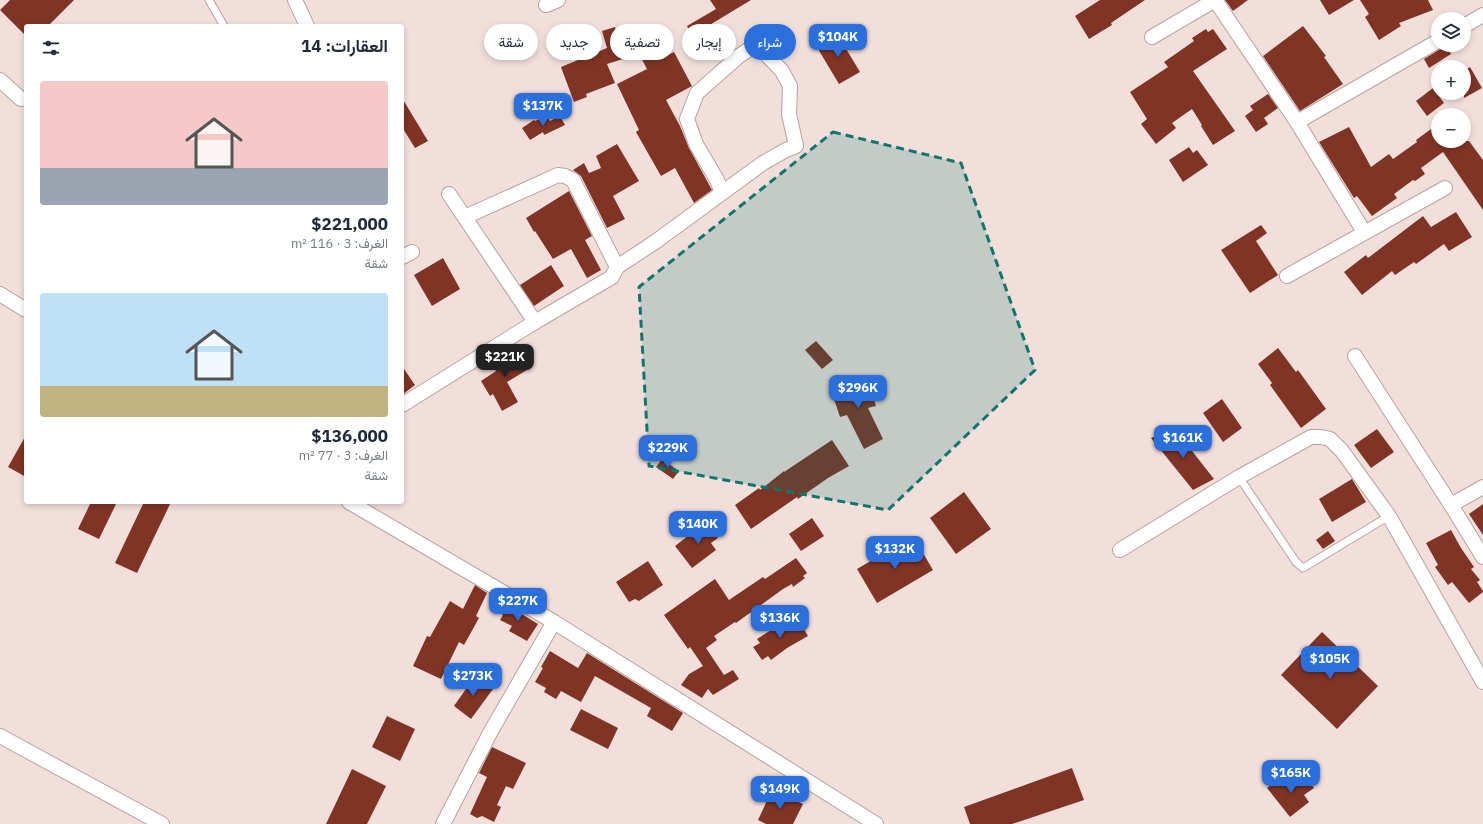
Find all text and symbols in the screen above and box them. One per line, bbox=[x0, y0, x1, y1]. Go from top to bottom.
map controls bbox=[1431, 12, 1471, 148]
button: layers bbox=[1431, 12, 1471, 52]
chip: شقة bbox=[484, 24, 538, 60]
chip: جديد bbox=[546, 24, 602, 60]
chip: تصفية bbox=[610, 24, 674, 60]
chip: إيجار bbox=[682, 24, 736, 60]
chip: شراء bbox=[744, 24, 796, 60]
pin: $104K bbox=[810, 24, 866, 58]
text: $104K bbox=[818, 28, 858, 45]
text: العقارات: 14 bbox=[301, 35, 388, 57]
icon: filters bbox=[40, 37, 62, 59]
button: + bbox=[1431, 60, 1471, 100]
pin: $137K bbox=[515, 93, 571, 127]
text: $137K bbox=[523, 97, 563, 114]
icon: home bbox=[178, 107, 250, 179]
button: − bbox=[1431, 108, 1471, 148]
text: $221,000 bbox=[311, 213, 388, 235]
text: الغرف: 3 · 116 m² bbox=[291, 235, 388, 252]
text: شقة bbox=[365, 255, 388, 272]
icon: home bbox=[178, 319, 250, 391]
pin: $221K bbox=[477, 344, 533, 378]
text: $221K bbox=[485, 348, 525, 365]
pin: $296K bbox=[830, 375, 886, 409]
text: $296K bbox=[838, 379, 878, 396]
text: $136,000 bbox=[311, 425, 388, 447]
pin: $161K bbox=[1155, 425, 1211, 459]
text: $161K bbox=[1163, 429, 1203, 446]
pin: $229K bbox=[640, 435, 696, 469]
text: $229K bbox=[648, 439, 688, 456]
text: الغرف: 3 · 77 m² bbox=[299, 447, 388, 464]
text: شقة bbox=[365, 467, 388, 484]
pin: $140K bbox=[670, 511, 726, 545]
text: $140K bbox=[678, 515, 718, 532]
pin: $132K bbox=[867, 536, 923, 570]
text: $132K bbox=[875, 540, 915, 557]
pin: $227K bbox=[490, 588, 546, 622]
text: $227K bbox=[498, 592, 538, 609]
pin: $136K bbox=[752, 605, 808, 639]
text: $136K bbox=[760, 609, 800, 626]
pin: $105K bbox=[1302, 646, 1358, 680]
text: $105K bbox=[1310, 650, 1350, 667]
pin: $273K bbox=[445, 663, 501, 697]
text: $273K bbox=[453, 667, 493, 684]
pin: $165K bbox=[1263, 760, 1319, 794]
text: $165K bbox=[1271, 764, 1311, 781]
pin: $149K bbox=[752, 776, 808, 810]
text: $149K bbox=[760, 780, 800, 797]

